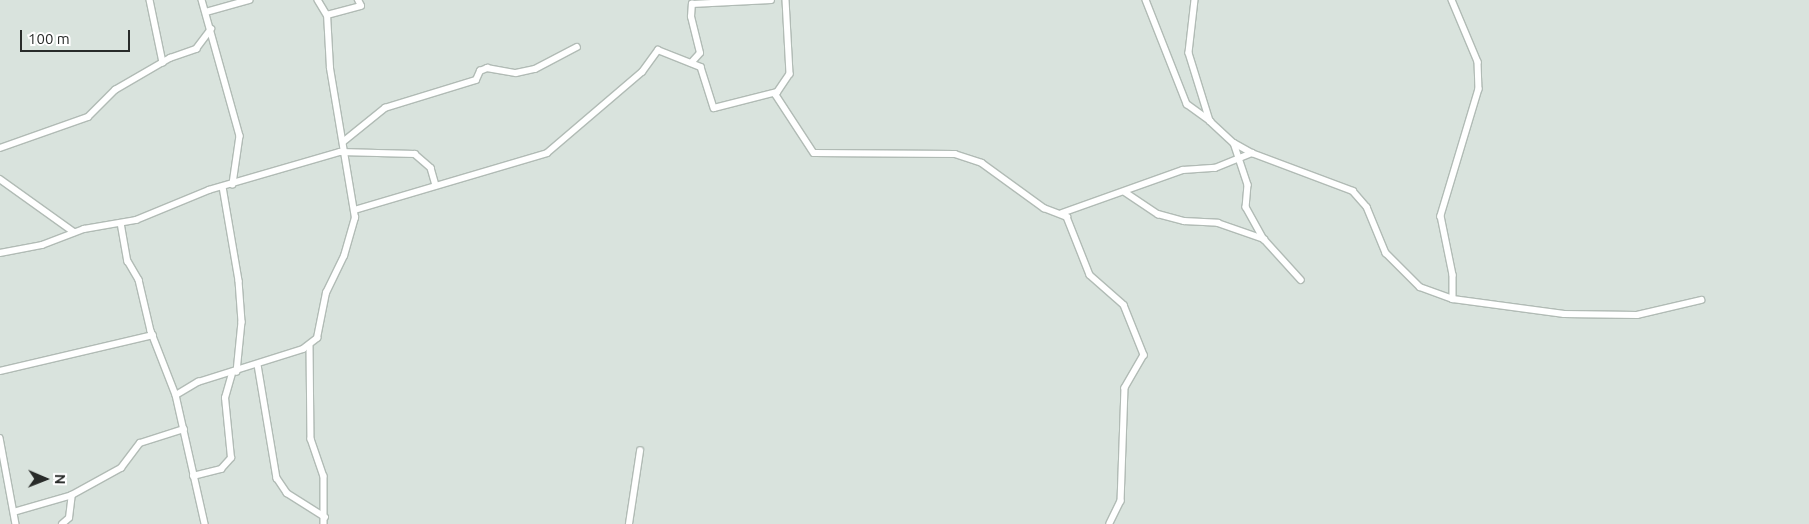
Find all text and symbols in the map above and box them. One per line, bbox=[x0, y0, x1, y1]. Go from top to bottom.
scale bar bbox=[22, 20, 132, 52]
text: 100 m bbox=[28, 30, 70, 47]
north arrow bbox=[20, 454, 70, 504]
text: N bbox=[52, 474, 68, 485]

